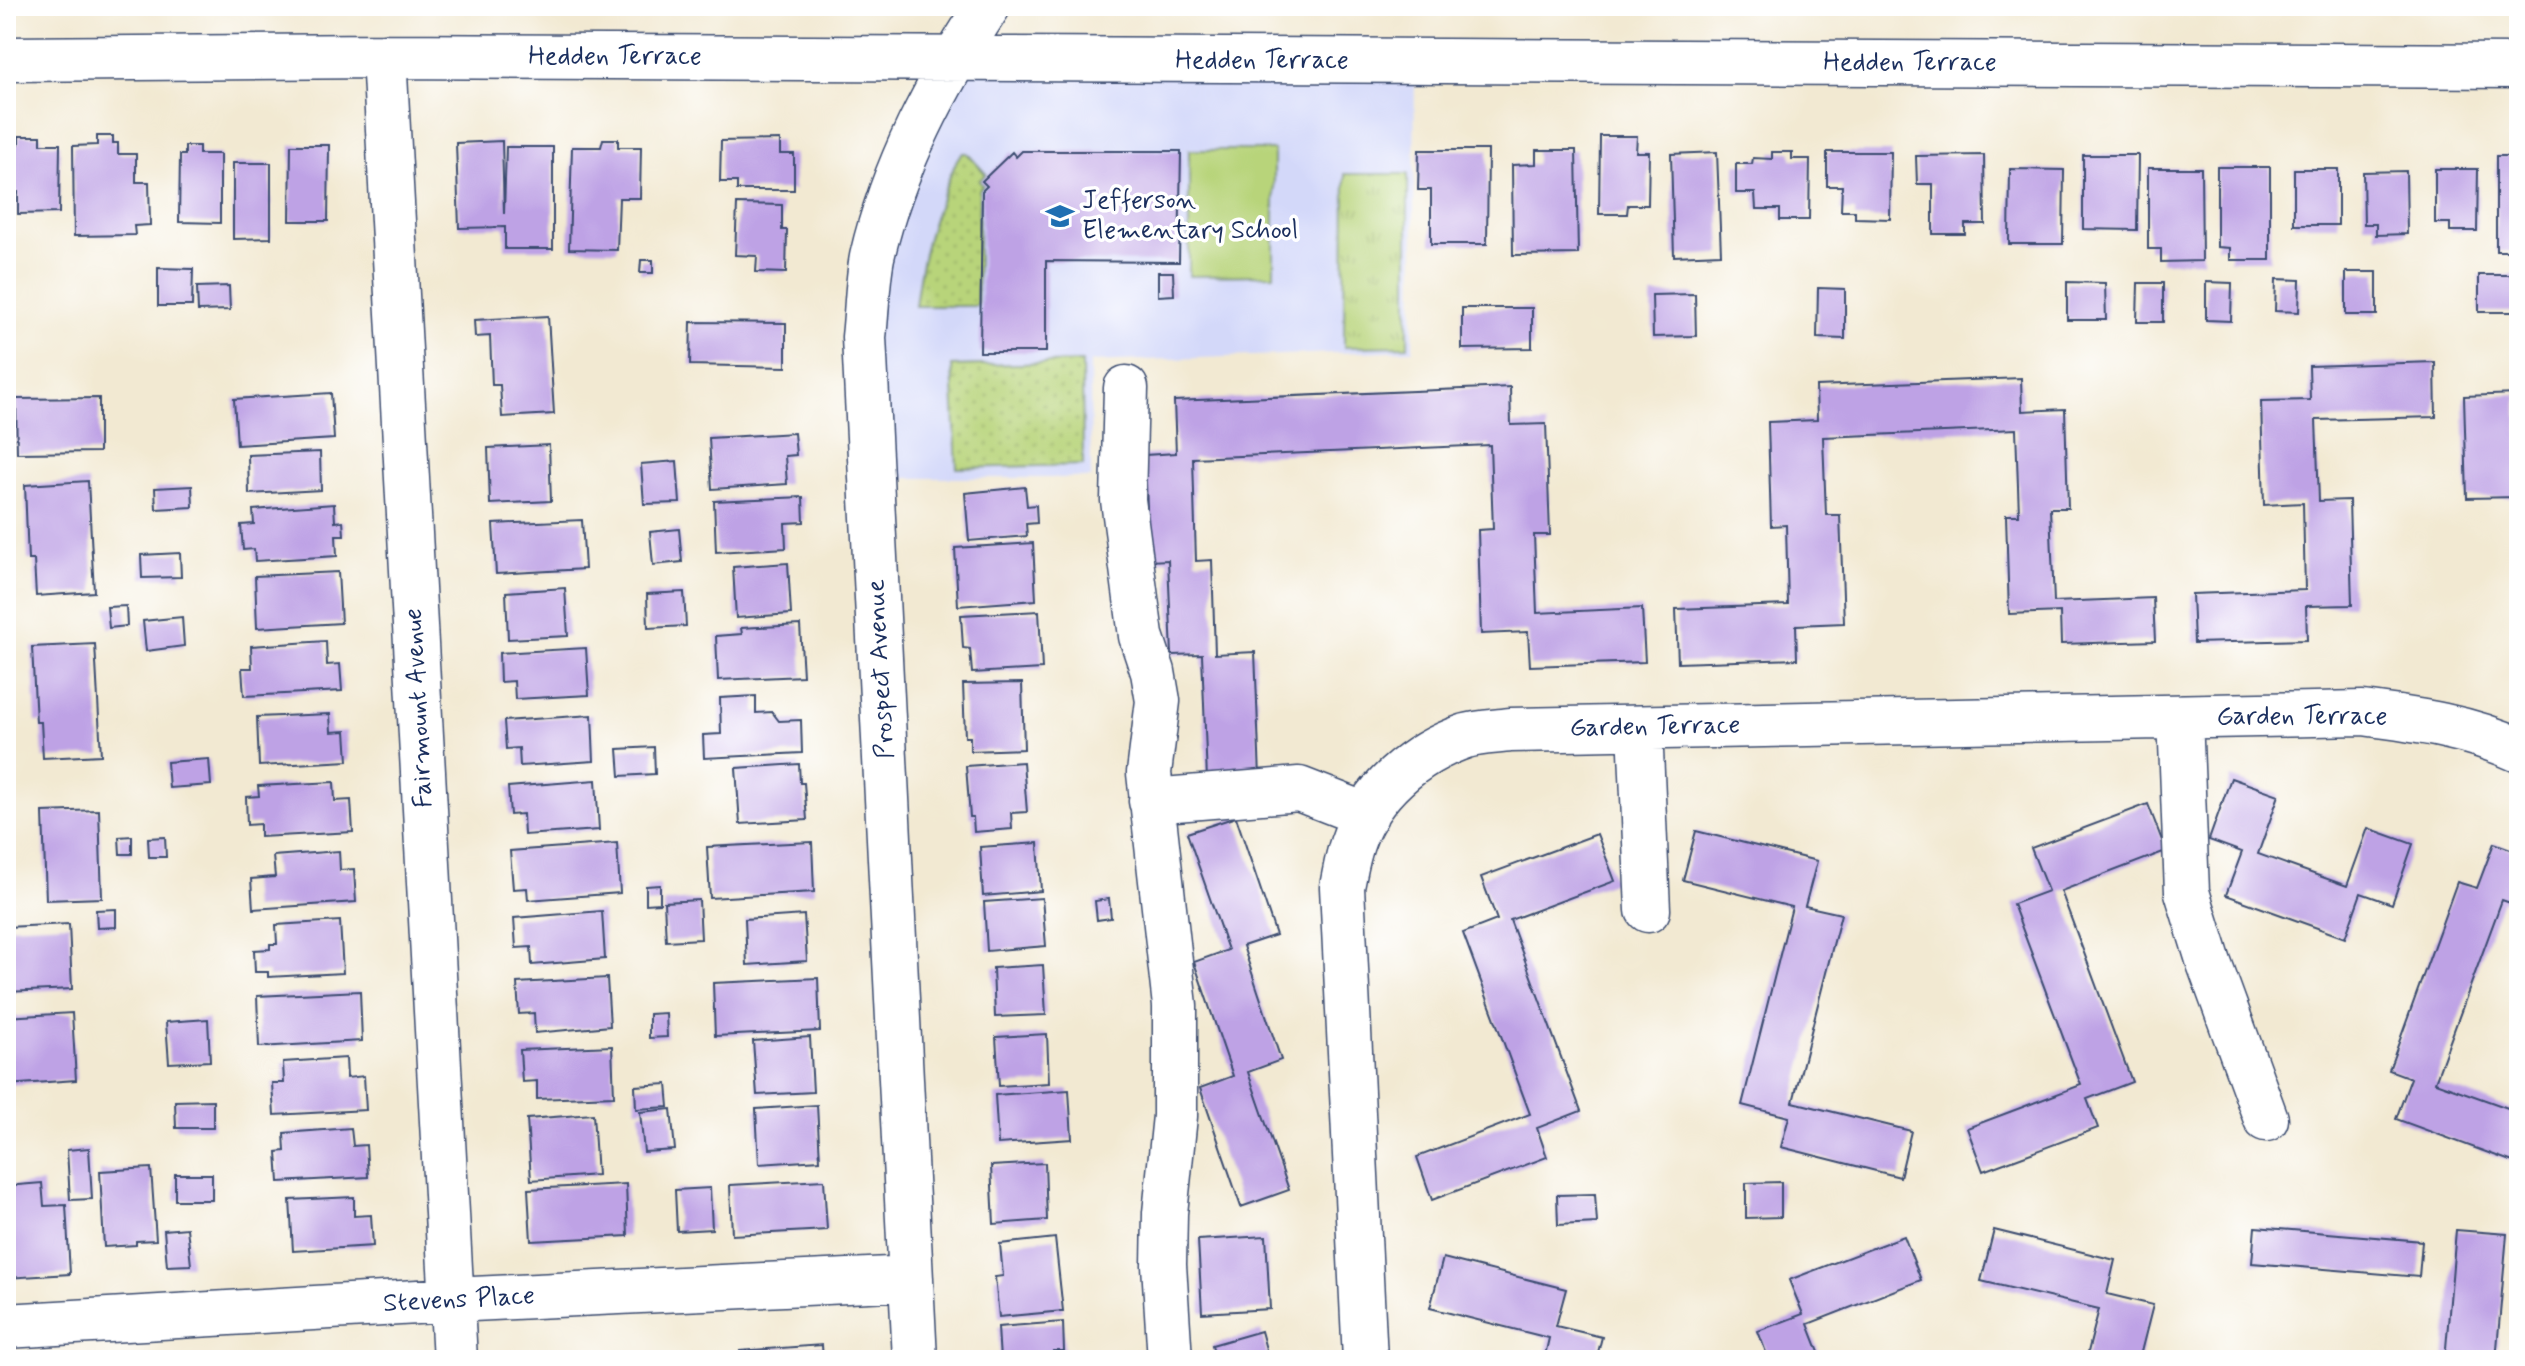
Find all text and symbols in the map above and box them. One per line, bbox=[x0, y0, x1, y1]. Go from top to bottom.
street label: Hedden Terrace bbox=[528, 40, 702, 74]
street label: Hedden Terrace bbox=[1175, 44, 1349, 78]
street label: Hedden Terrace bbox=[1823, 46, 1997, 80]
place label: Jefferson Elementary School bbox=[1082, 184, 1298, 248]
school or university icon: Jefferson Elementary School bbox=[1045, 201, 1075, 231]
street label: Prospect Avenue bbox=[859, 578, 903, 760]
street label: Fairmount Avenue bbox=[397, 607, 441, 809]
street label: Garden Terrace bbox=[2217, 700, 2387, 734]
street label: Garden Terrace bbox=[1569, 709, 1741, 745]
street label: Stevens Place bbox=[382, 1279, 536, 1321]

